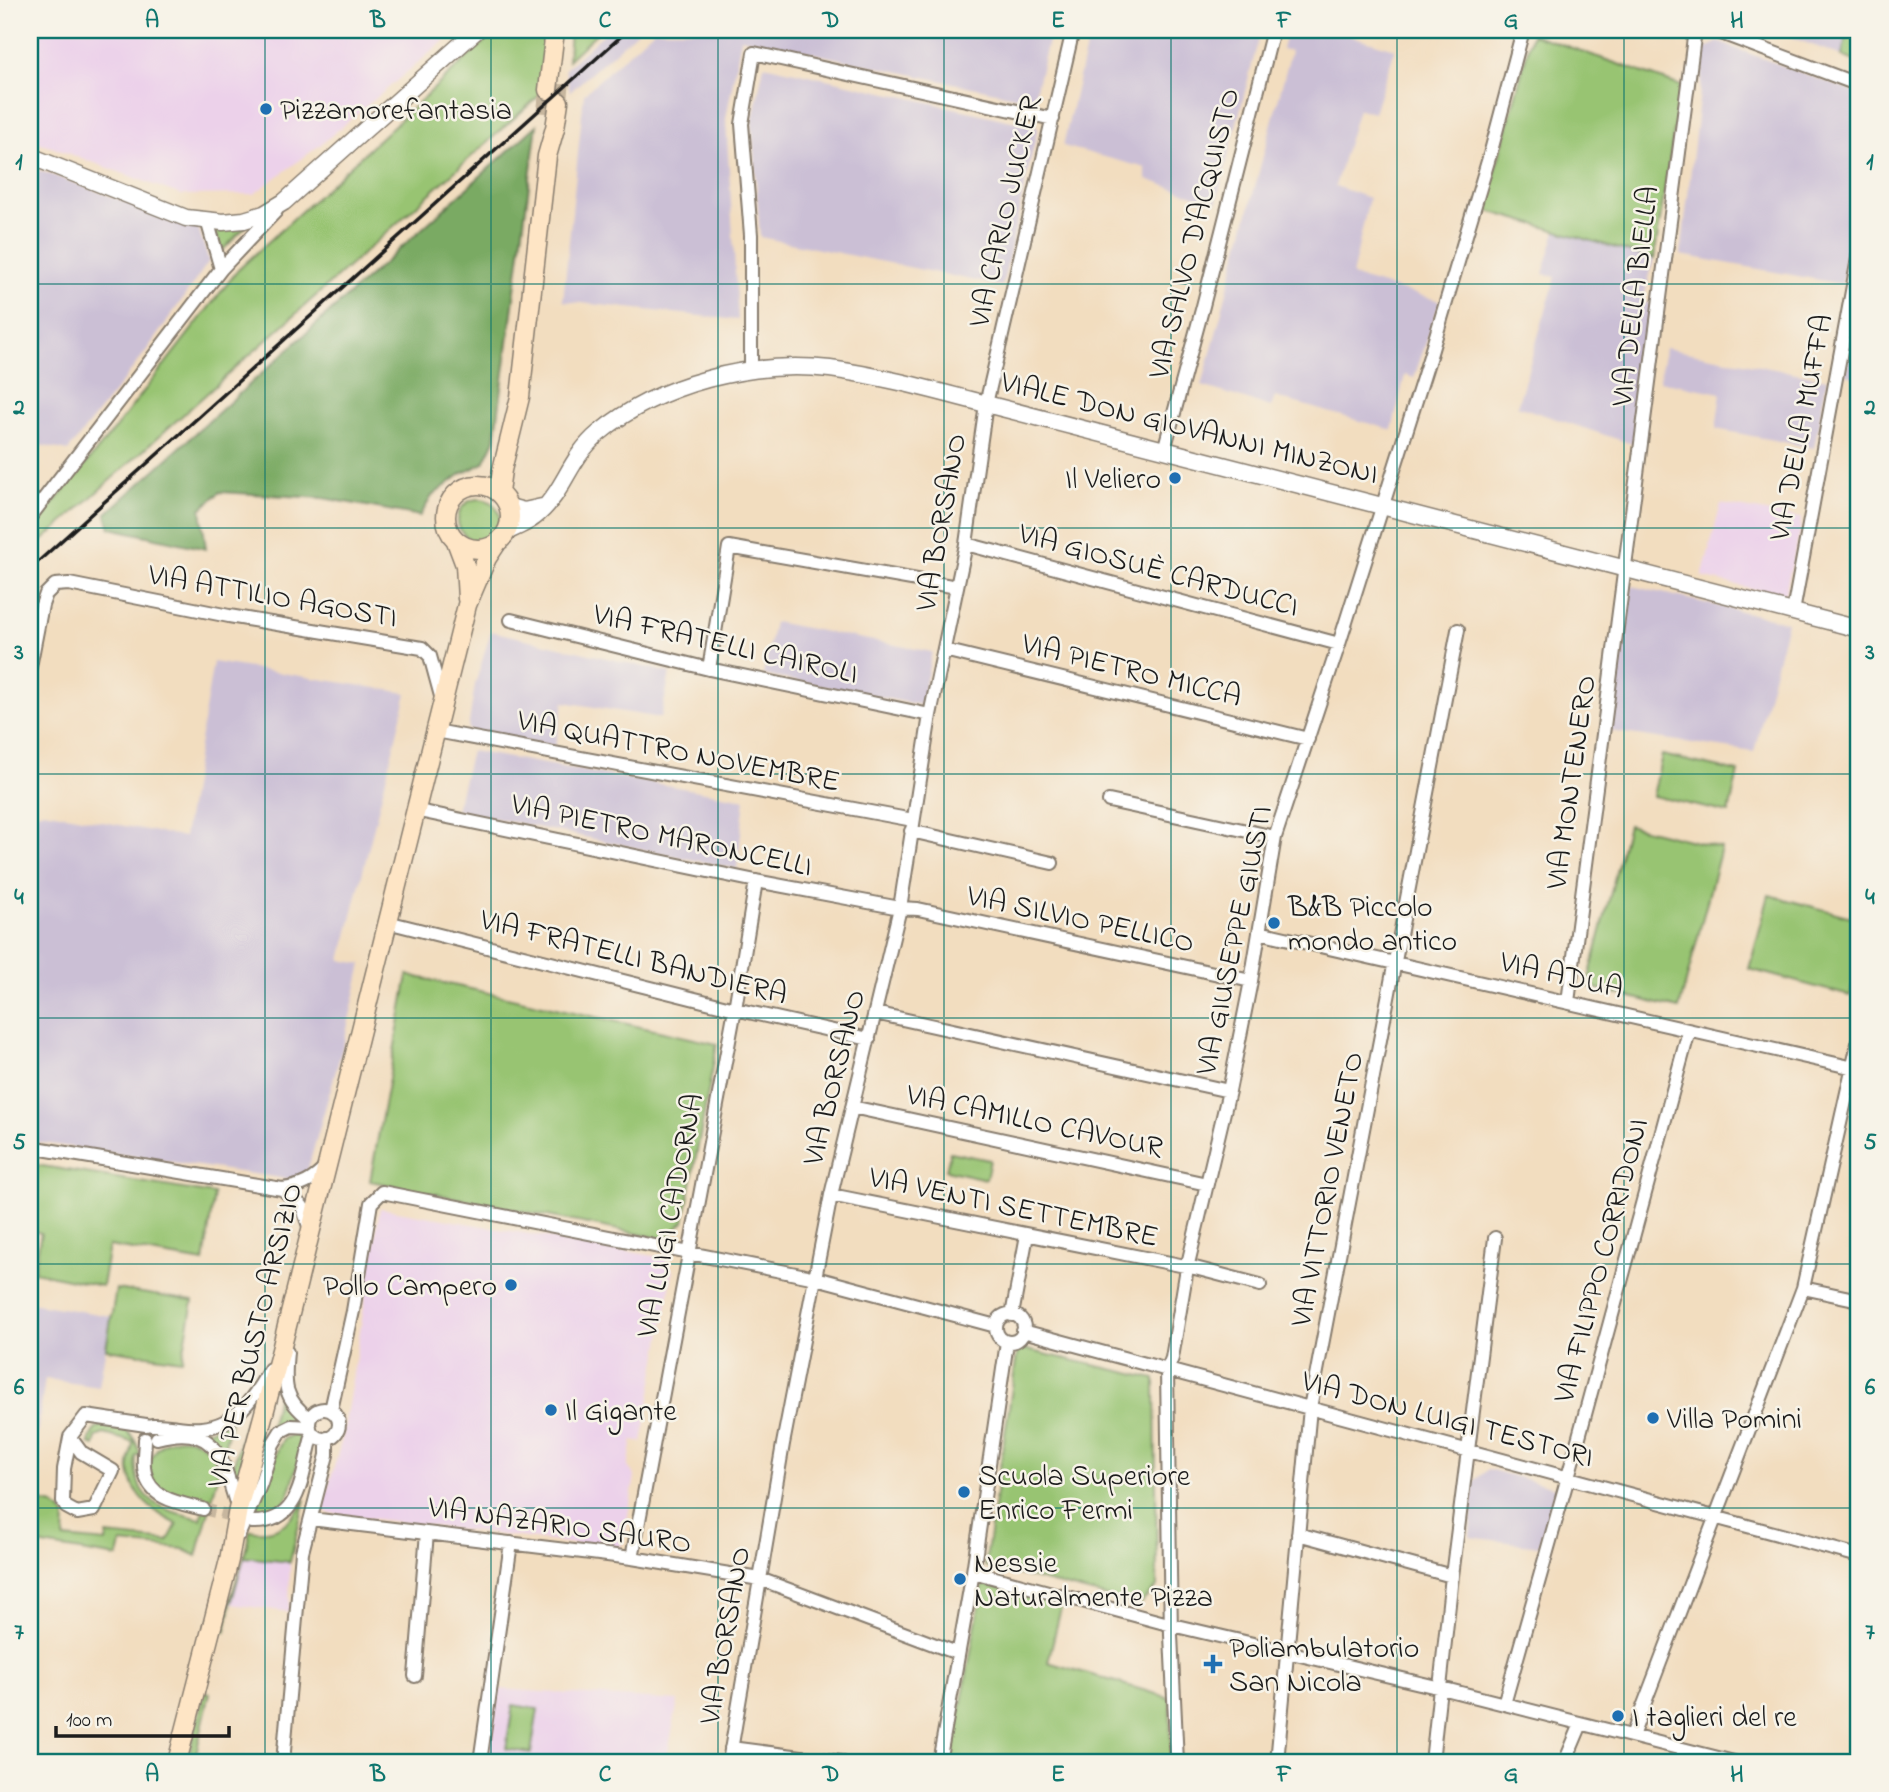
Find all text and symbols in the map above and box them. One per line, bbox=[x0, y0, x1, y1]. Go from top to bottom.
text: A bbox=[145, 5, 159, 38]
text: B bbox=[369, 5, 386, 38]
text: C bbox=[599, 5, 612, 38]
text: D bbox=[822, 5, 839, 38]
text: E bbox=[1051, 5, 1065, 38]
text: F bbox=[1276, 5, 1292, 38]
text: G bbox=[1504, 5, 1518, 38]
text: H bbox=[1730, 5, 1744, 38]
street label: VIA SALVO D'ACQUISTO bbox=[1138, 84, 1253, 385]
place label: Pizzamorefantasia bbox=[280, 90, 512, 134]
street label: VIA CARLO JUCKER bbox=[959, 91, 1055, 333]
marker: Pizzamorefantasia bbox=[258, 101, 274, 117]
text: 1 bbox=[15, 147, 23, 180]
text: 1 bbox=[1866, 147, 1874, 180]
street label: VIA DELLA BIELLA bbox=[1602, 184, 1672, 410]
street label: VIA DELLA MUFFA bbox=[1759, 310, 1846, 546]
street label: VIALE DON GIOVANNI MINZONI bbox=[995, 361, 1383, 498]
text: 2 bbox=[12, 392, 25, 425]
text: 2 bbox=[1863, 392, 1876, 425]
street label: VIA BORSANO bbox=[906, 430, 980, 616]
place label: Il Veliero bbox=[1065, 459, 1161, 503]
marker: Il Veliero bbox=[1167, 470, 1183, 486]
street label: VIA GIOSUÈ CARDUCCI bbox=[1012, 513, 1303, 630]
street label: VIA ATTILIO AGOSTI bbox=[144, 554, 400, 641]
street label: VIA FRATELLI CAIROLI bbox=[588, 594, 862, 698]
street label: VIA PIETRO MICCA bbox=[1016, 623, 1246, 720]
text: 3 bbox=[13, 637, 24, 670]
text: 3 bbox=[1864, 637, 1875, 670]
street label: VIA MONTENERO bbox=[1536, 673, 1610, 893]
street label: VIA QUATTRO NOVEMBRE bbox=[512, 700, 843, 806]
street label: VIA PIETRO MARONCELLI bbox=[506, 783, 816, 890]
street label: VIA GIUSEPPE GIUSTI bbox=[1186, 802, 1286, 1080]
street label: VIA SILVIO PELLICO bbox=[962, 875, 1198, 966]
text: 4 bbox=[14, 882, 24, 915]
text: 4 bbox=[1865, 882, 1875, 915]
place label: B&B Piccolo mondo antico bbox=[1287, 887, 1457, 965]
street label: VIA FRATELLI BANDIERA bbox=[474, 899, 791, 1018]
marker: B&B Piccolo mondo antico bbox=[1266, 915, 1282, 931]
street label: VIA ADUA bbox=[1494, 941, 1627, 1012]
street label: VIA BORSANO bbox=[793, 985, 879, 1171]
street label: VIA VITTORIO VENETO bbox=[1281, 1048, 1377, 1332]
street label: VIA CAMILLO CAVOUR bbox=[901, 1074, 1167, 1172]
street label: VIA LUIGI CADORNA bbox=[627, 1090, 717, 1342]
street label: VIA FILIPPO CORRIDONI bbox=[1543, 1114, 1662, 1409]
text: 5 bbox=[12, 1127, 26, 1160]
text: 5 bbox=[1863, 1127, 1877, 1160]
street label: VIA VENTI SETTEMBRE bbox=[864, 1157, 1162, 1261]
street label: VIA PER BUSTO ARSIZIO bbox=[197, 1179, 316, 1494]
place label: Pollo Campero bbox=[323, 1266, 497, 1310]
marker: Pollo Campero bbox=[503, 1277, 519, 1293]
street label: VIA DON LUIGI TESTORI bbox=[1295, 1361, 1598, 1481]
text: 6 bbox=[14, 1372, 25, 1405]
text: 6 bbox=[1865, 1372, 1876, 1405]
place label: Il Gigante bbox=[565, 1391, 677, 1435]
place label: Villa Pomini bbox=[1666, 1399, 1802, 1443]
marker: Il Gigante bbox=[543, 1402, 559, 1418]
marker: Villa Pomini bbox=[1645, 1410, 1661, 1426]
place label: Scuola Superiore Enrico Fermi bbox=[978, 1456, 1191, 1534]
marker: Scuola Superiore Enrico Fermi bbox=[956, 1484, 972, 1500]
street label: VIA NAZARIO SAURO bbox=[424, 1487, 694, 1567]
street label: VIA BORSANO bbox=[690, 1543, 764, 1729]
place label: Nessie Naturalmente Pizza bbox=[974, 1543, 1213, 1621]
marker: Nessie Naturalmente Pizza bbox=[952, 1571, 968, 1587]
text: 7 bbox=[14, 1617, 24, 1650]
text: 7 bbox=[1865, 1617, 1875, 1650]
place label: Poliambulatorio San Nicola bbox=[1229, 1628, 1419, 1706]
marker: Poliambulatorio San Nicola bbox=[1203, 1654, 1223, 1674]
scale bar bbox=[56, 1694, 229, 1738]
place label: I taglieri del re bbox=[1632, 1697, 1797, 1741]
text: 100 m bbox=[66, 1706, 112, 1736]
marker: I taglieri del re bbox=[1610, 1708, 1626, 1724]
text: A bbox=[145, 1759, 159, 1792]
text: B bbox=[369, 1759, 386, 1792]
text: C bbox=[599, 1759, 612, 1792]
text: D bbox=[822, 1759, 839, 1792]
text: E bbox=[1051, 1759, 1065, 1792]
text: F bbox=[1276, 1759, 1292, 1792]
text: G bbox=[1504, 1759, 1518, 1792]
text: H bbox=[1730, 1759, 1744, 1792]

